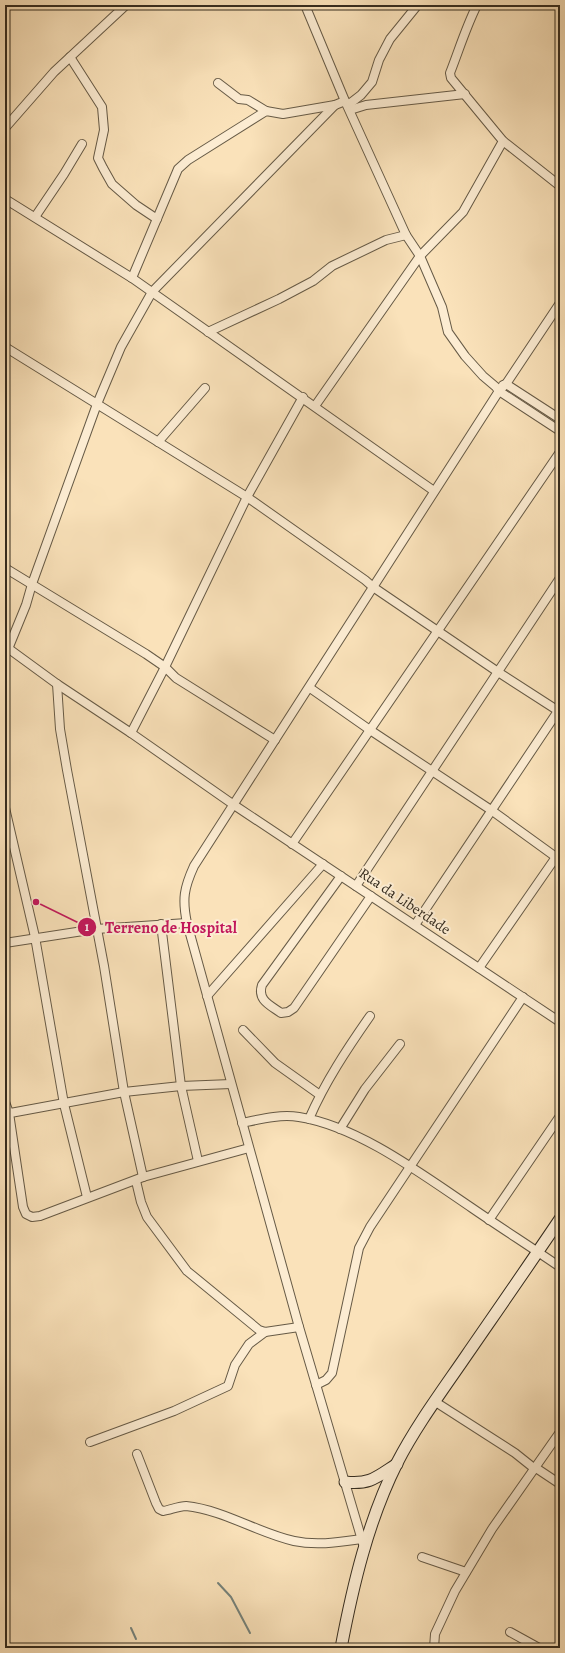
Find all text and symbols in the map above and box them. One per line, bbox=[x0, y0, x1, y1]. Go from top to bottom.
street label: Rua da Liberdade bbox=[355, 863, 455, 939]
callout: Terreno de Hospital bbox=[77, 913, 245, 941]
text: Terreno de Hospital bbox=[105, 917, 238, 939]
text: 1 bbox=[85, 919, 90, 935]

